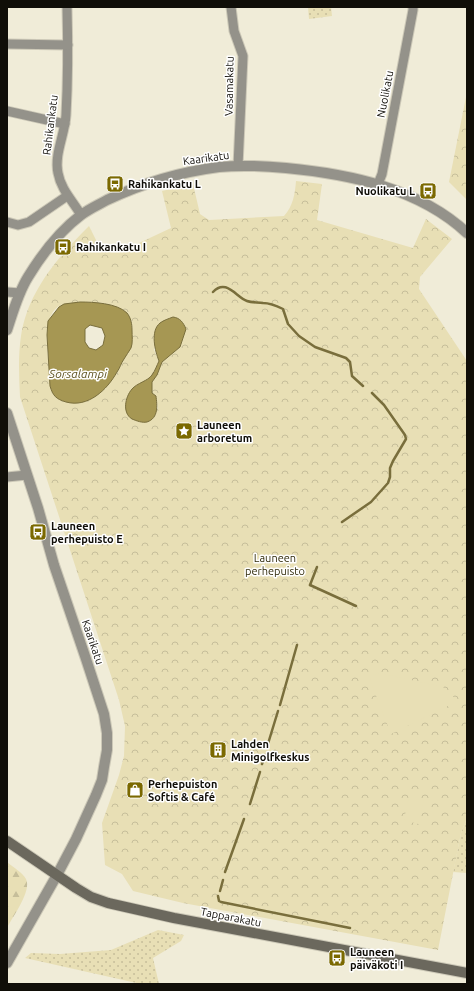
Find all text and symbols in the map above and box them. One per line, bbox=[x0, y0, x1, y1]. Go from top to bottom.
street label: Vasamakatu bbox=[222, 56, 236, 116]
street label: Nuolikatu bbox=[375, 69, 395, 119]
street label: Rahikankatu bbox=[40, 94, 60, 156]
street label: Kaarikatu bbox=[182, 149, 230, 167]
bus stop icon: Rahikankatu L bbox=[105, 174, 125, 194]
place label: Rahikankatu L bbox=[128, 178, 201, 190]
bus stop icon: Nuolikatu L bbox=[418, 181, 438, 201]
place label: Nuolikatu L bbox=[355, 185, 415, 197]
bus stop icon: Rahikankatu I bbox=[53, 237, 73, 257]
place label: Rahikankatu I bbox=[76, 241, 146, 253]
water label: Sorsalampi bbox=[48, 367, 108, 380]
place label: Launeen arboretum bbox=[197, 419, 252, 444]
place icon: Launeen arboretum bbox=[174, 421, 194, 441]
place label: Launeen perhepuisto E bbox=[51, 520, 123, 545]
bus stop icon: Launeen perhepuisto E bbox=[28, 522, 48, 542]
park label: Launeen perhepuisto bbox=[245, 552, 305, 577]
street label: Kaarikatu bbox=[80, 618, 106, 666]
place label: Lahden Minigolfkeskus bbox=[231, 738, 309, 763]
building icon: Lahden Minigolfkeskus bbox=[208, 740, 228, 760]
place label: Perhepuiston Softis & Café bbox=[148, 778, 217, 803]
shop icon: Perhepuiston Softis & Café bbox=[125, 780, 145, 800]
street label: Tapparakatu bbox=[200, 905, 262, 929]
place label: Launeen päiväkoti I bbox=[350, 946, 403, 971]
bus stop icon: Launeen päiväkoti I bbox=[327, 948, 347, 968]

